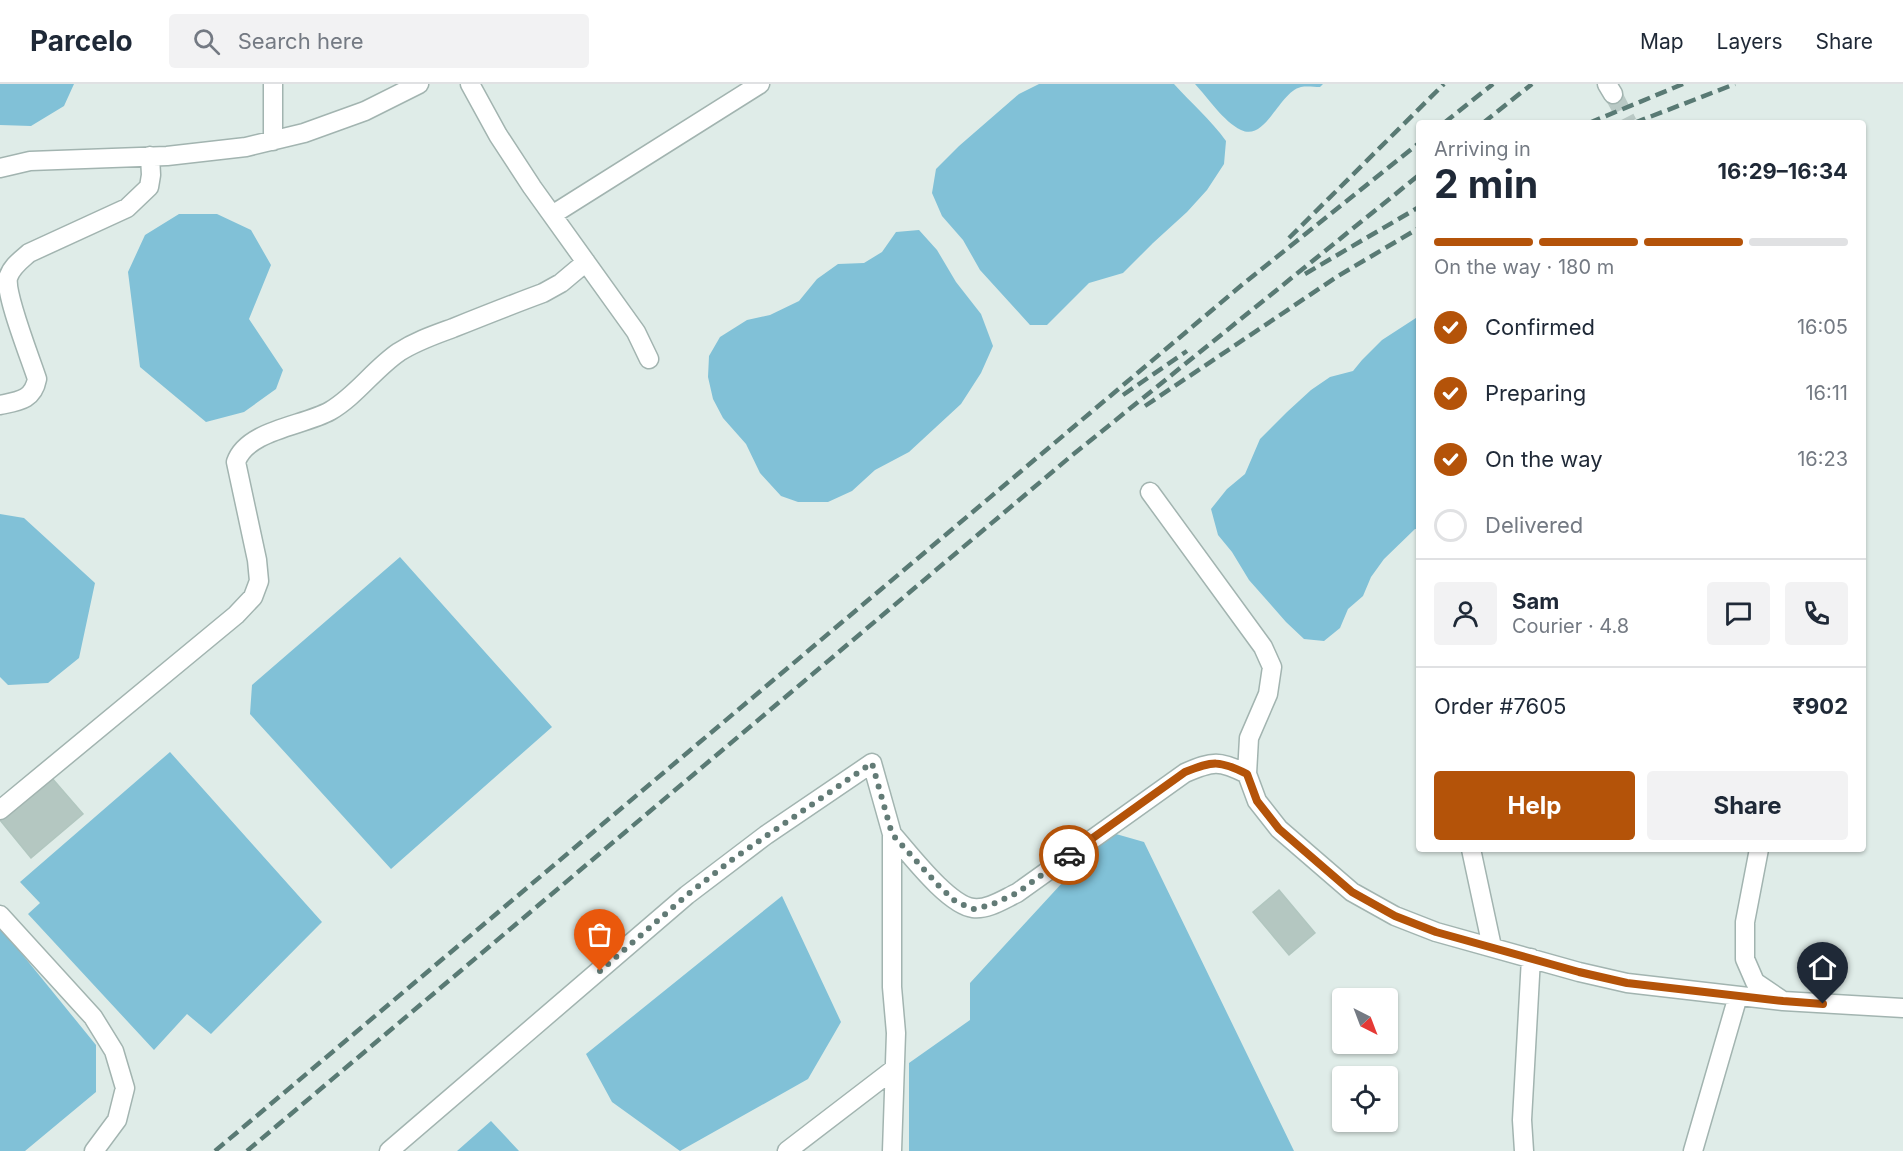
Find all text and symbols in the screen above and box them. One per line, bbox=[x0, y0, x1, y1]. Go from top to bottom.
search box bbox=[169, 14, 589, 68]
text: Parcelo bbox=[30, 24, 133, 58]
icon: search bbox=[190, 25, 223, 58]
text: Search here bbox=[238, 28, 363, 54]
text: Map bbox=[1640, 29, 1684, 54]
text: Layers bbox=[1717, 29, 1783, 54]
text: Share bbox=[1816, 29, 1873, 54]
text: Arriving in bbox=[1434, 137, 1531, 161]
text: 16:29–16:34 bbox=[1718, 158, 1848, 184]
text: 2 min bbox=[1434, 160, 1538, 207]
text: On the way · 180 m bbox=[1434, 255, 1614, 279]
icon: check bbox=[1434, 311, 1467, 344]
text: Confirmed bbox=[1485, 314, 1595, 340]
text: 16:05 bbox=[1797, 315, 1848, 339]
icon: check bbox=[1434, 377, 1467, 410]
text: Preparing bbox=[1485, 380, 1586, 406]
text: 16:11 bbox=[1805, 381, 1848, 405]
icon: check bbox=[1434, 443, 1467, 476]
text: On the way bbox=[1485, 446, 1603, 472]
text: 16:23 bbox=[1797, 447, 1848, 471]
text: Delivered bbox=[1485, 512, 1583, 538]
button: person bbox=[1434, 582, 1497, 645]
button: chat bbox=[1707, 582, 1770, 645]
button: phone bbox=[1785, 582, 1848, 645]
text: Sam bbox=[1512, 588, 1559, 614]
text: Courier · 4.8 bbox=[1512, 614, 1629, 638]
text: Order #7605 bbox=[1434, 693, 1566, 719]
text: ₹902 bbox=[1792, 693, 1848, 719]
button: Help bbox=[1434, 771, 1635, 840]
button: Share bbox=[1647, 771, 1848, 840]
courier bbox=[1039, 825, 1099, 885]
icon: car bbox=[1053, 839, 1086, 872]
pin bbox=[574, 909, 625, 971]
icon: bag bbox=[583, 918, 616, 951]
pin bbox=[1797, 942, 1848, 1004]
icon: home bbox=[1806, 951, 1839, 984]
north arrow bbox=[1332, 988, 1398, 1054]
map controls bbox=[1332, 988, 1398, 1132]
button: locate bbox=[1332, 1066, 1398, 1132]

